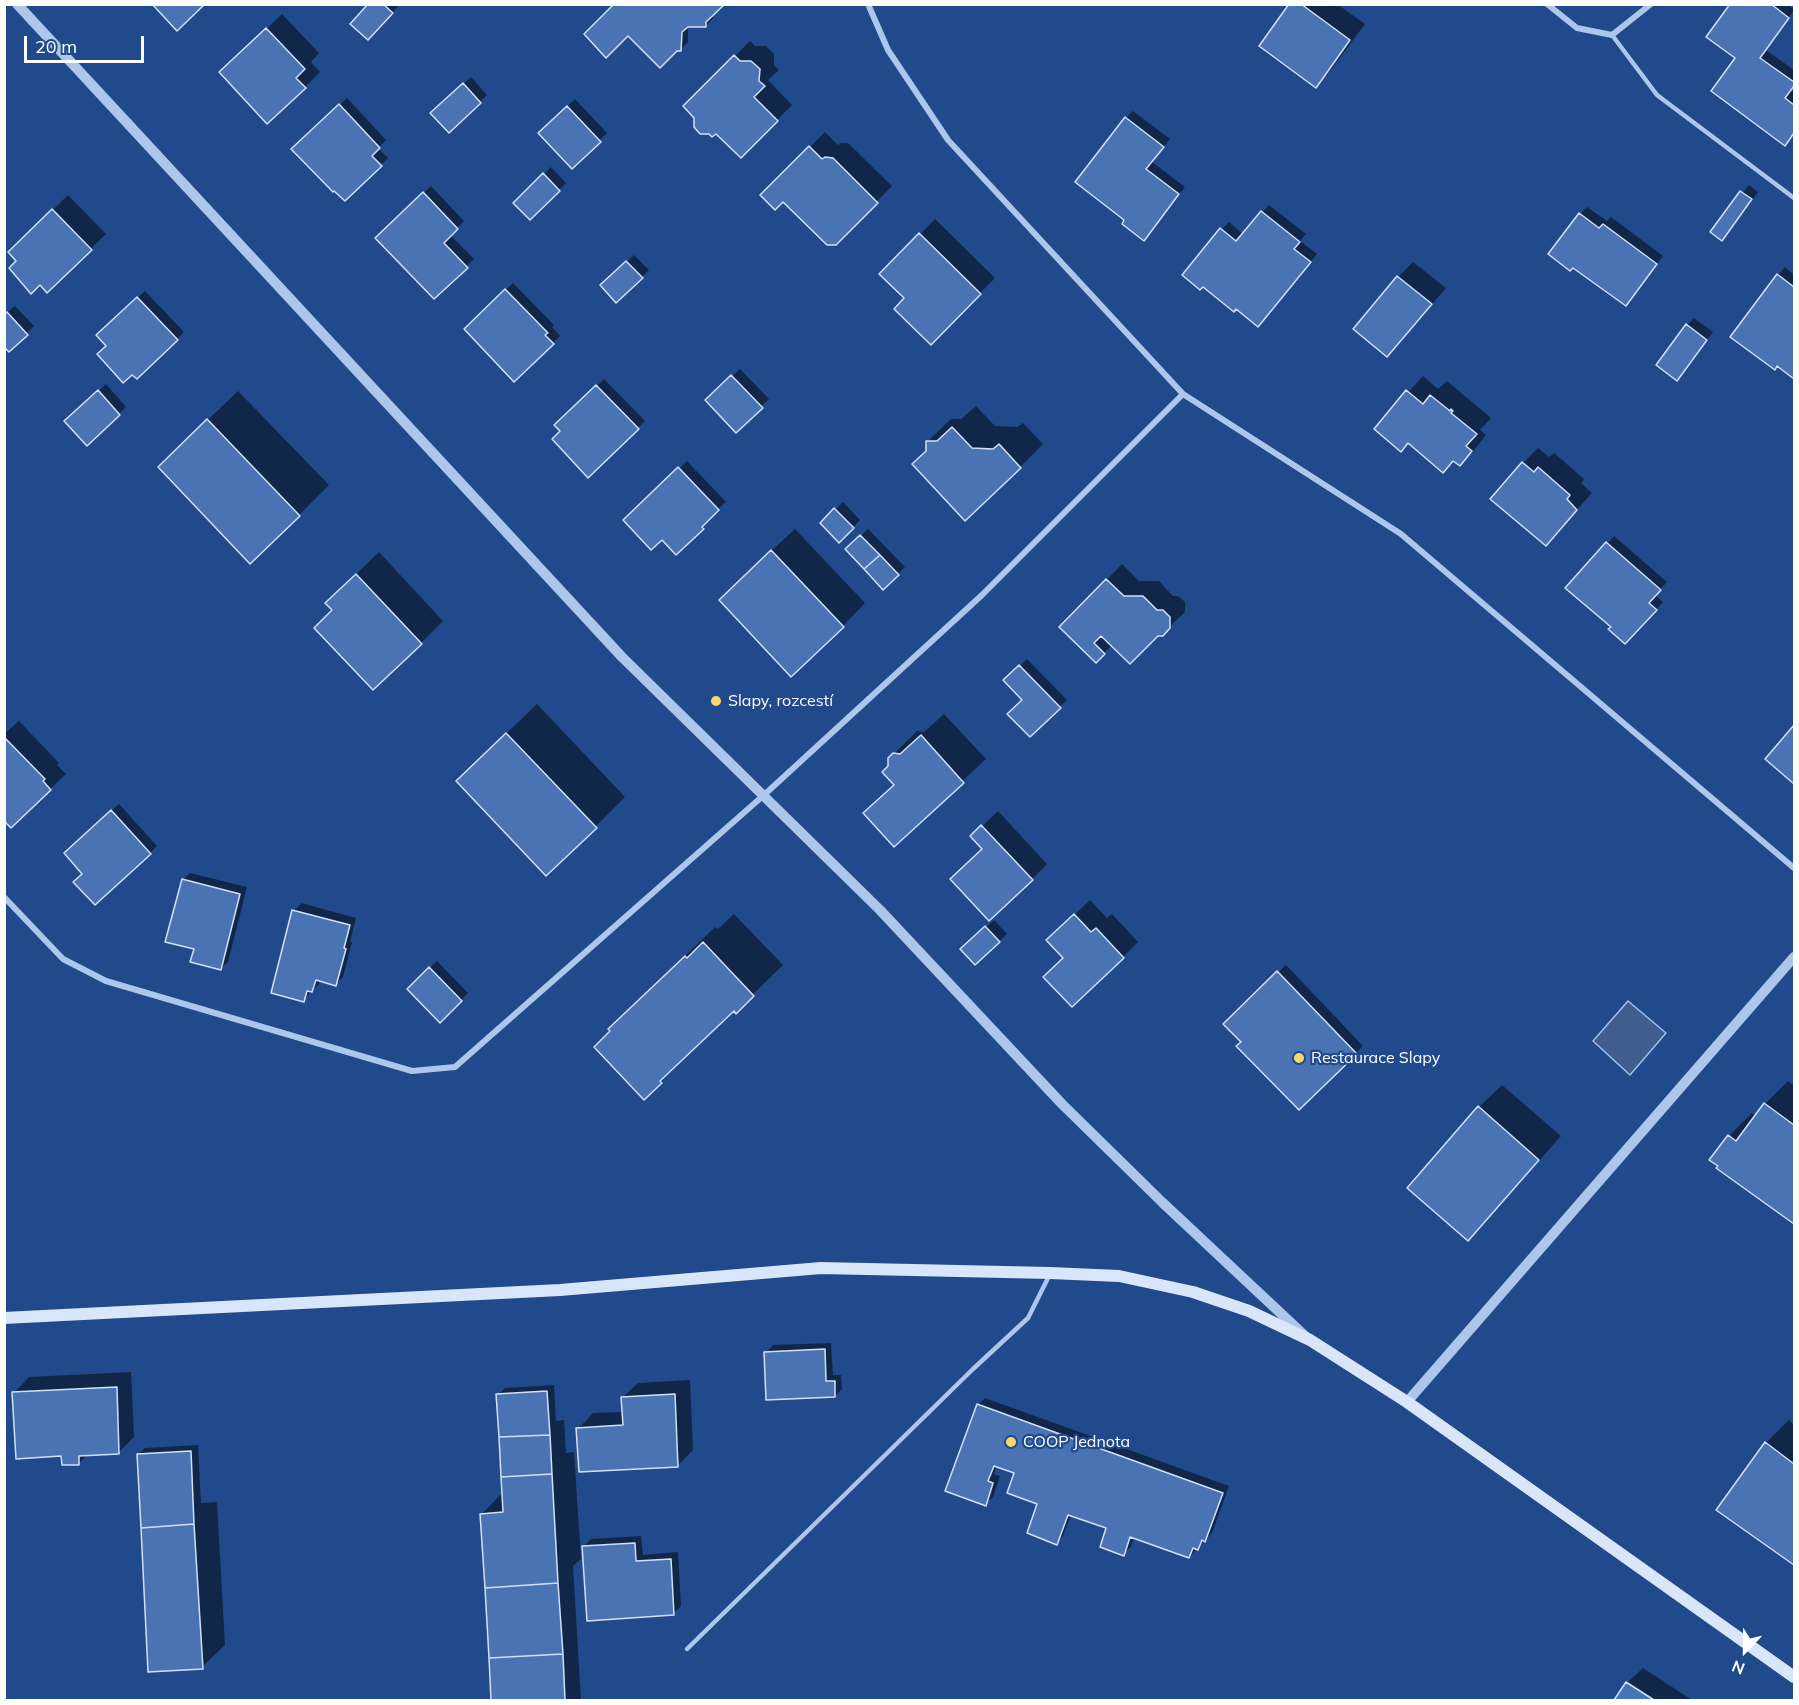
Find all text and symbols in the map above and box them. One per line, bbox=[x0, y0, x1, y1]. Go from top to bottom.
scale bar bbox=[27, 24, 147, 62]
text: 20 m bbox=[35, 35, 77, 58]
place label: Slapy, rozcestí bbox=[728, 691, 833, 711]
marker: Slapy, rozcestí bbox=[709, 694, 723, 708]
place label: Restaurace Slapy bbox=[1311, 1048, 1440, 1068]
marker: Restaurace Slapy bbox=[1292, 1051, 1306, 1065]
place label: COOP Jednota bbox=[1023, 1432, 1130, 1452]
marker: COOP Jednota bbox=[1004, 1435, 1018, 1449]
north arrow bbox=[1715, 1621, 1775, 1681]
text: N bbox=[1729, 1656, 1748, 1679]

